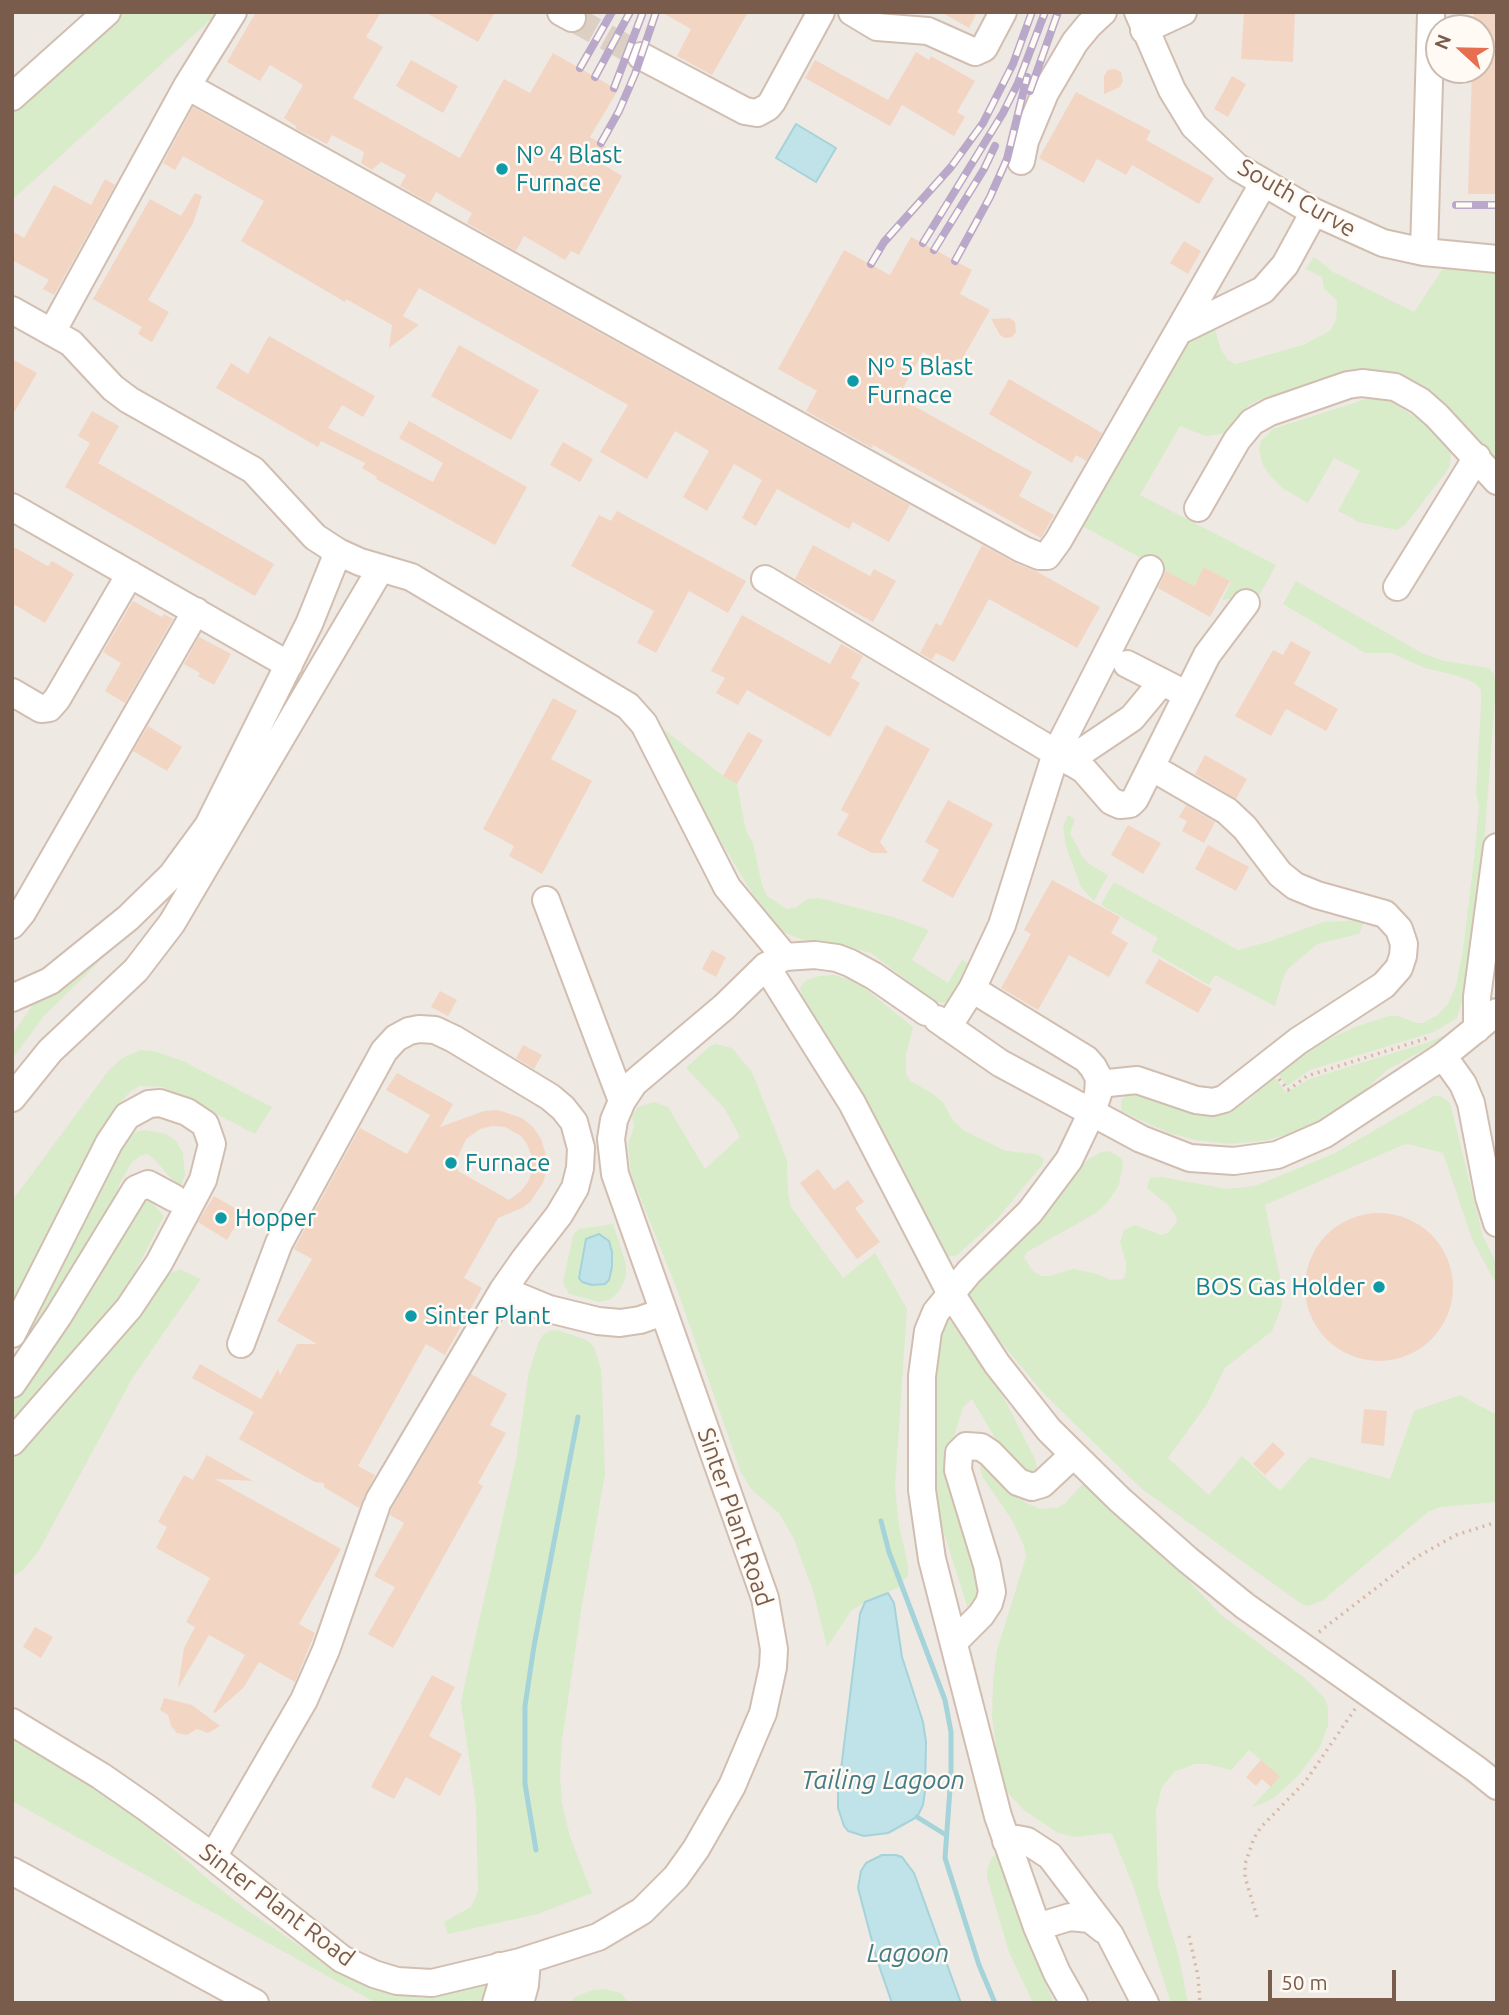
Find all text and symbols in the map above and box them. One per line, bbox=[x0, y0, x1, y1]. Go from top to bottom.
north arrow bbox=[1425, 14, 1495, 84]
text: N bbox=[1430, 31, 1455, 53]
place label: Nº 4 Blast Furnace bbox=[516, 141, 622, 197]
street label: South Curve bbox=[1233, 153, 1361, 243]
marker: Nº 4 Blast Furnace bbox=[494, 161, 510, 177]
place label: Nº 5 Blast Furnace bbox=[867, 353, 973, 409]
marker: Nº 5 Blast Furnace bbox=[845, 373, 861, 389]
place label: Furnace bbox=[465, 1149, 550, 1177]
marker: Furnace bbox=[443, 1155, 459, 1171]
place label: Hopper bbox=[235, 1204, 316, 1232]
marker: Hopper bbox=[213, 1210, 229, 1226]
place label: BOS Gas Holder bbox=[1195, 1273, 1365, 1301]
marker: BOS Gas Holder bbox=[1371, 1279, 1387, 1295]
place label: Sinter Plant bbox=[425, 1302, 550, 1330]
marker: Sinter Plant bbox=[403, 1308, 419, 1324]
street label: Sinter Plant Road bbox=[691, 1424, 779, 1610]
water label: Tailing Lagoon bbox=[801, 1764, 965, 1796]
street label: Sinter Plant Road bbox=[194, 1837, 360, 1973]
water label: Lagoon bbox=[867, 1937, 949, 1969]
scale bar bbox=[1271, 1955, 1399, 1999]
text: 50 m bbox=[1281, 1970, 1328, 1994]

